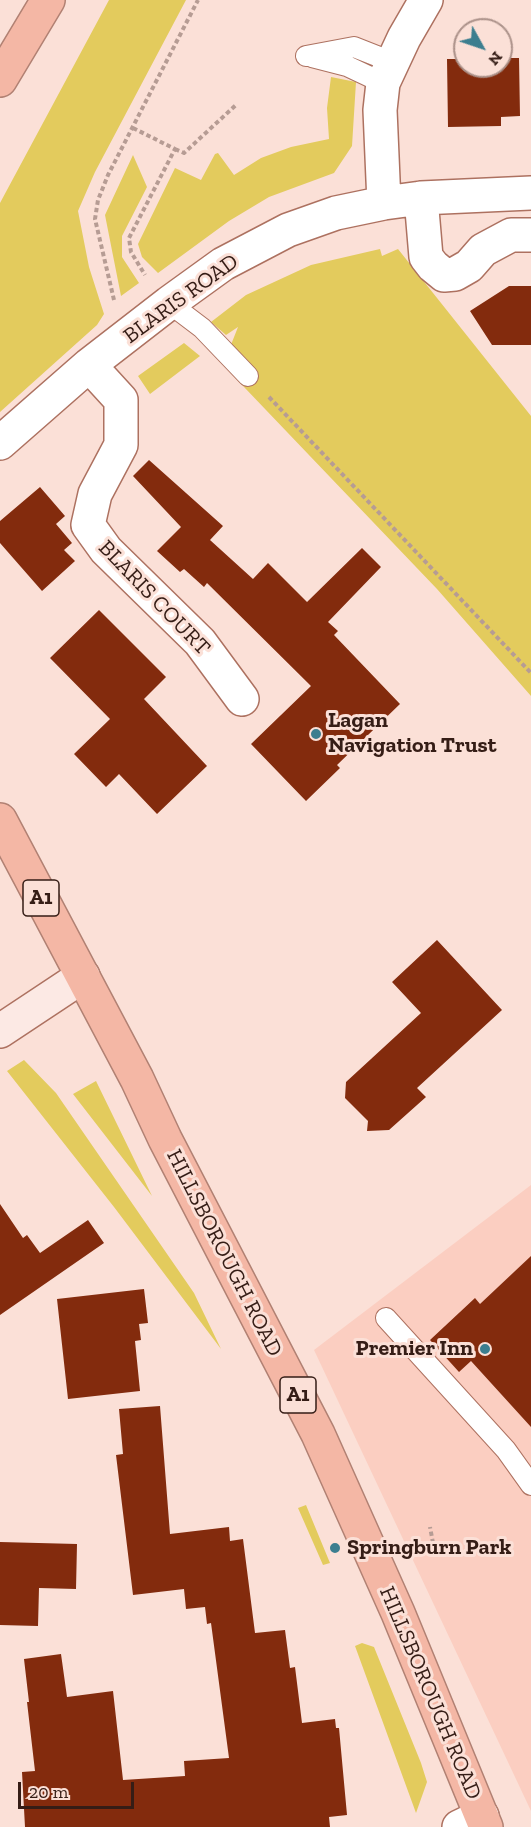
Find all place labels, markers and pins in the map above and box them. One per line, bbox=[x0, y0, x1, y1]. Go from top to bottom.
place label: Lagan Navigation Trust bbox=[328, 708, 496, 760]
marker: Lagan Navigation Trust bbox=[309, 727, 323, 741]
place label: Premier Inn bbox=[356, 1336, 473, 1362]
marker: Premier Inn bbox=[478, 1342, 492, 1356]
place label: Springburn Park bbox=[347, 1535, 511, 1561]
marker: Springburn Park bbox=[328, 1541, 342, 1555]

